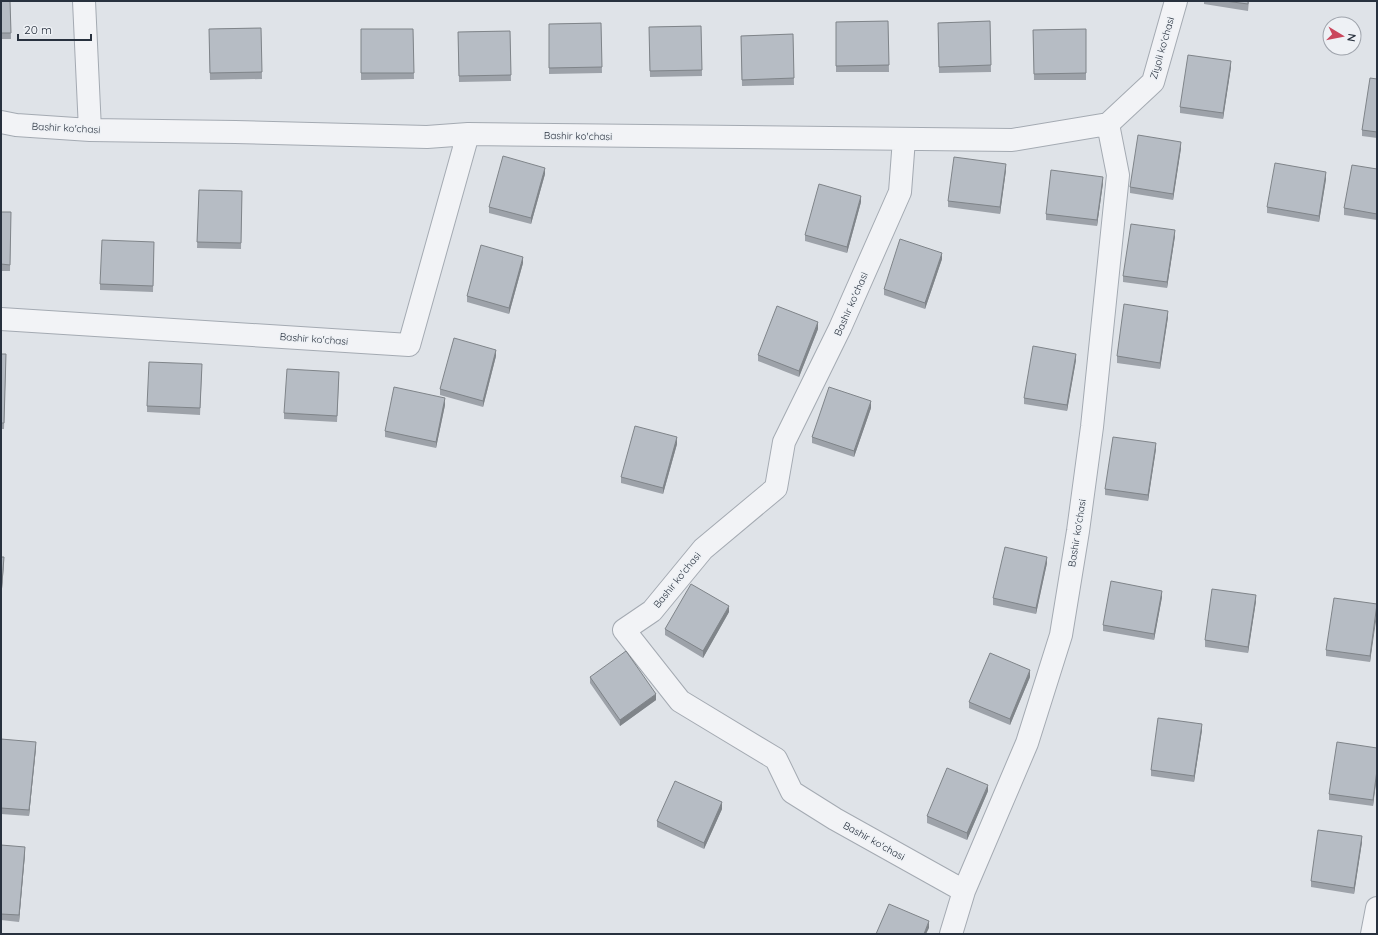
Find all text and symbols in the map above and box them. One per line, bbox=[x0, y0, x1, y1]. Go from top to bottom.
street label: Ziyoli ko'chasi bbox=[1147, 15, 1177, 81]
scale bar bbox=[18, 16, 91, 42]
north arrow bbox=[1322, 16, 1362, 56]
text: 20 m bbox=[24, 22, 52, 37]
text: N bbox=[1344, 33, 1359, 43]
street label: Bashir ko'chasi bbox=[31, 120, 101, 136]
street label: Bashir ko'chasi bbox=[544, 129, 612, 143]
street label: Bashir ko'chasi bbox=[831, 270, 871, 338]
street label: Bashir ko'chasi bbox=[279, 330, 349, 348]
street label: Bashir ko'chasi bbox=[1065, 498, 1089, 568]
street label: Bashir ko'chasi bbox=[650, 549, 704, 611]
street label: Bashir ko'chasi bbox=[841, 819, 907, 863]

